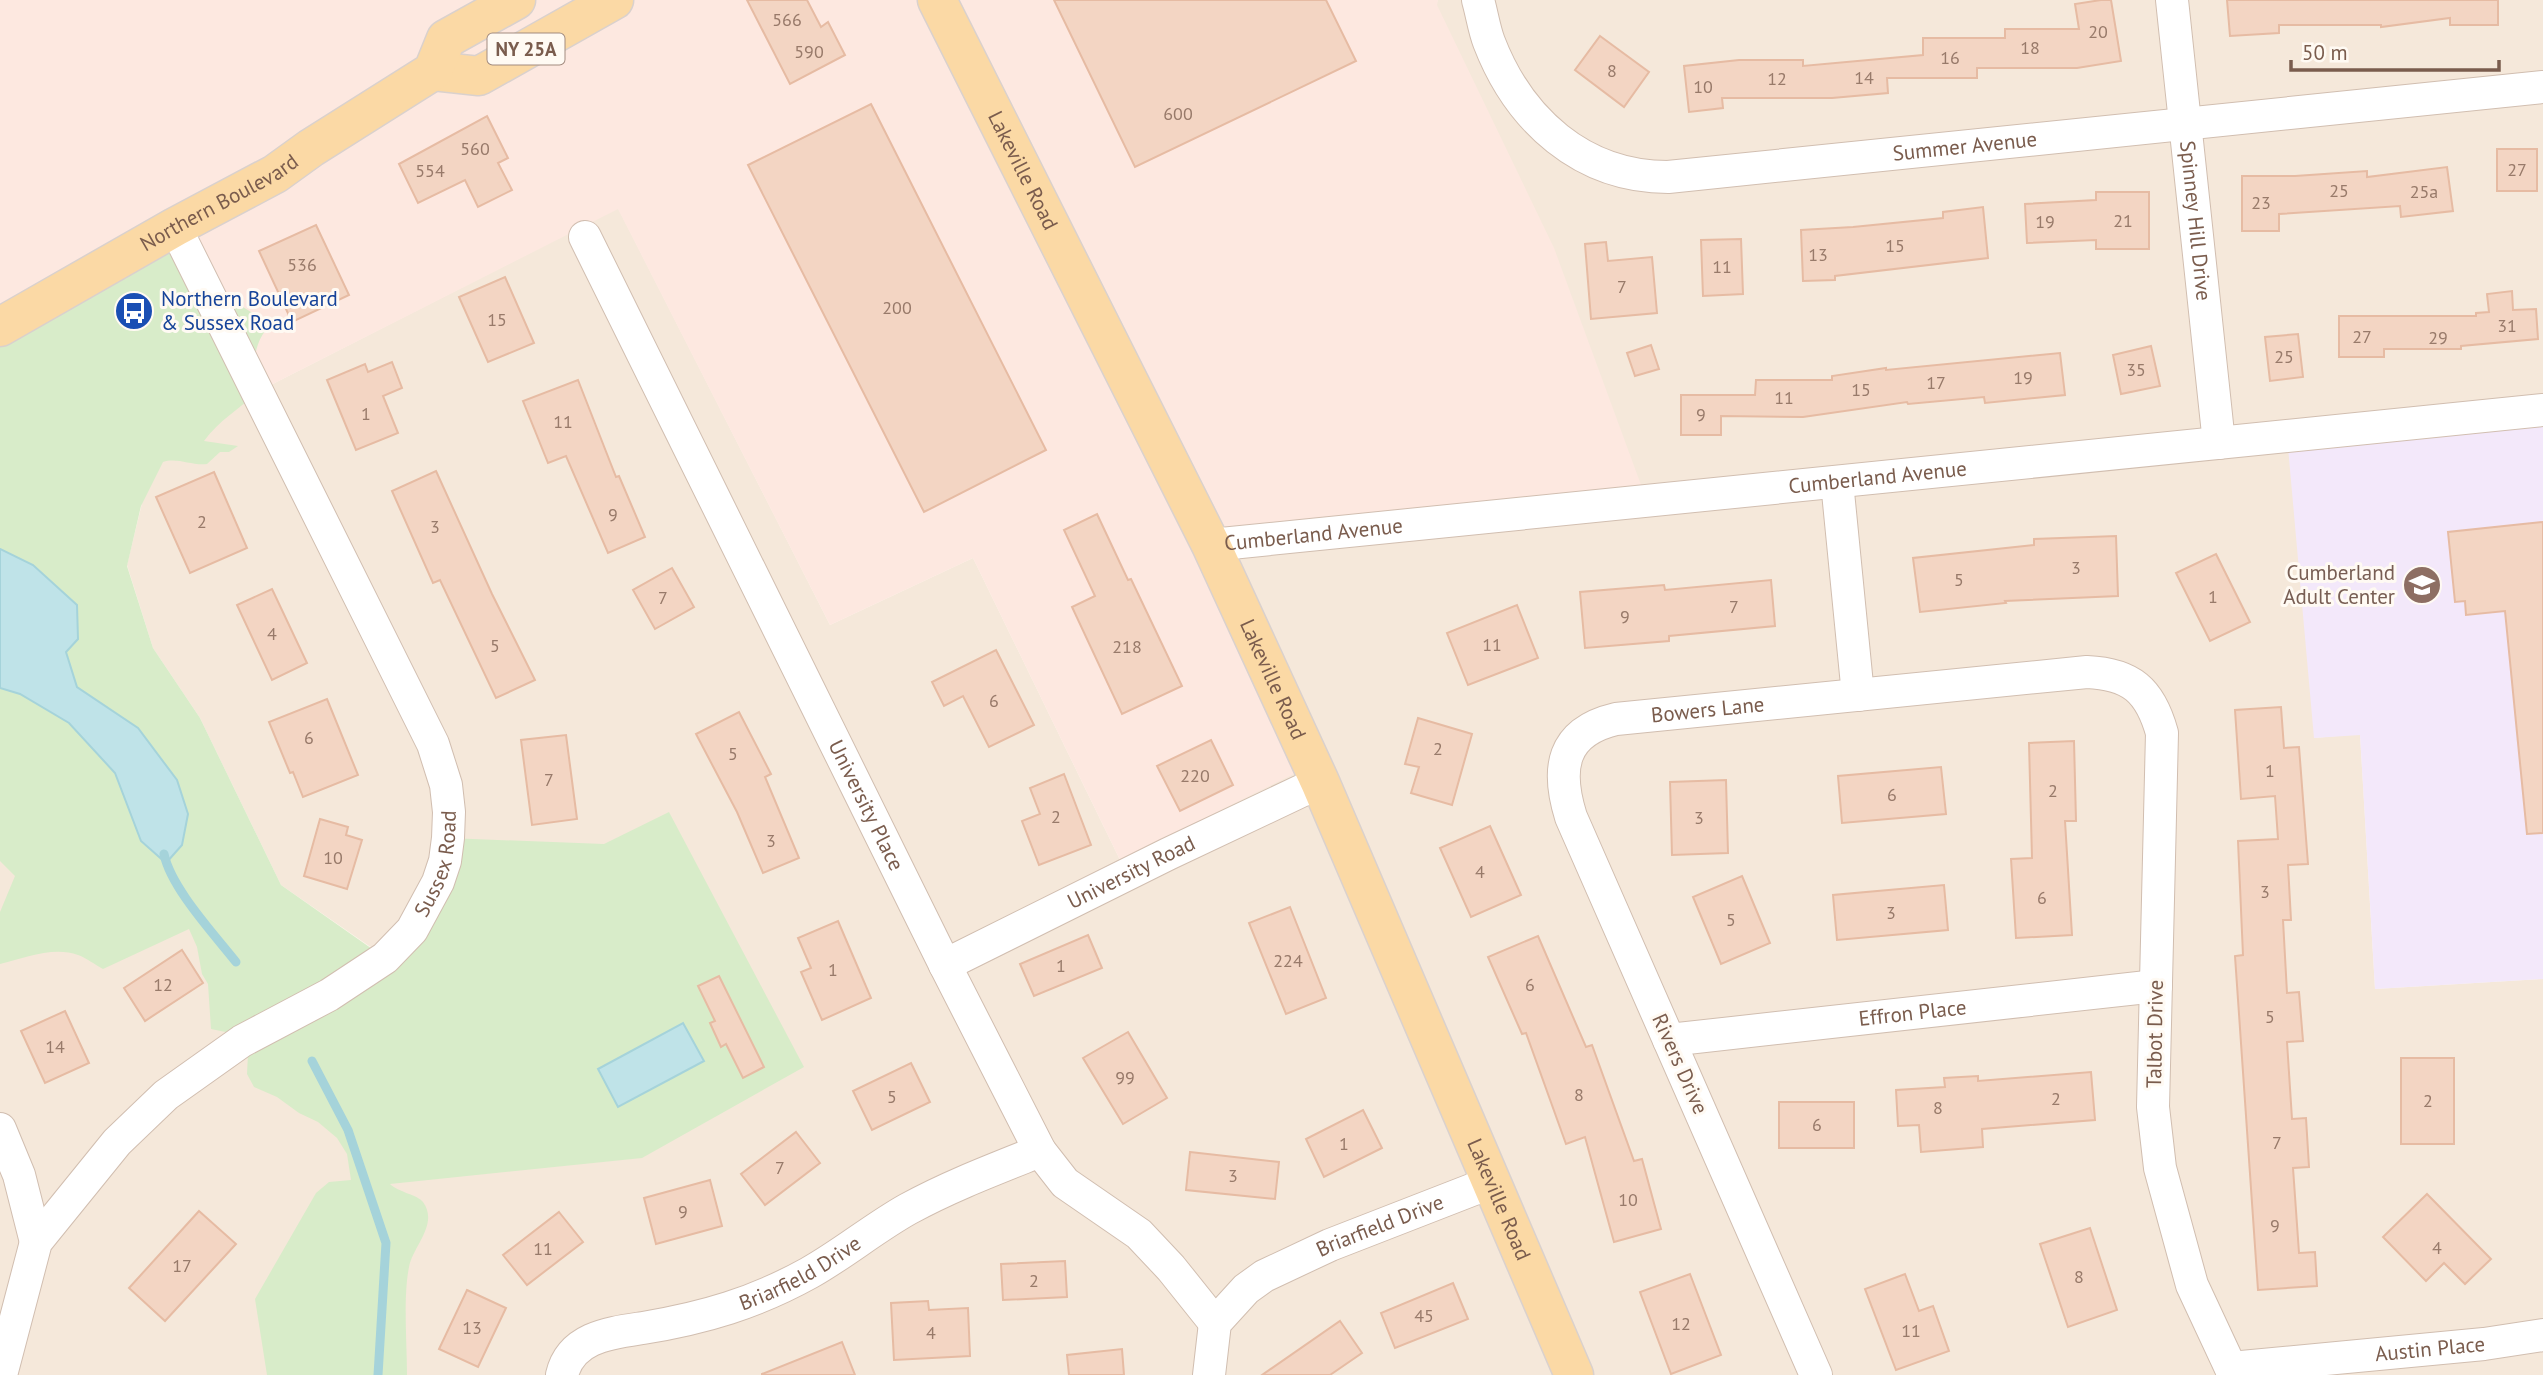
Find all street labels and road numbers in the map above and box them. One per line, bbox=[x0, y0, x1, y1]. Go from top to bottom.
road number: NY 25A bbox=[488, 34, 564, 64]
street label: Lakeville Road bbox=[982, 106, 1064, 234]
street label: Summer Avenue bbox=[1891, 125, 2038, 167]
street label: Spinney Hill Drive bbox=[2174, 139, 2218, 302]
street label: Northern Boulevard bbox=[135, 148, 303, 257]
street label: Cumberland Avenue bbox=[1787, 454, 1968, 499]
street label: Cumberland Avenue bbox=[1223, 512, 1404, 557]
street label: Lakeville Road bbox=[1234, 615, 1313, 744]
street label: Bowers Lane bbox=[1650, 690, 1766, 728]
street label: University Place bbox=[823, 735, 910, 875]
street label: Sussex Road bbox=[408, 810, 462, 921]
street label: University Road bbox=[1063, 829, 1199, 915]
street label: Talbot Drive bbox=[2140, 980, 2169, 1088]
street label: Effron Place bbox=[1857, 993, 1968, 1032]
street label: Rivers Drive bbox=[1646, 1009, 1715, 1118]
street label: Lakeville Road bbox=[1461, 1134, 1537, 1264]
street label: Briarfield Drive bbox=[1311, 1188, 1447, 1263]
street label: Briarfield Drive bbox=[735, 1229, 866, 1316]
street label: Austin Place bbox=[2374, 1330, 2486, 1367]

